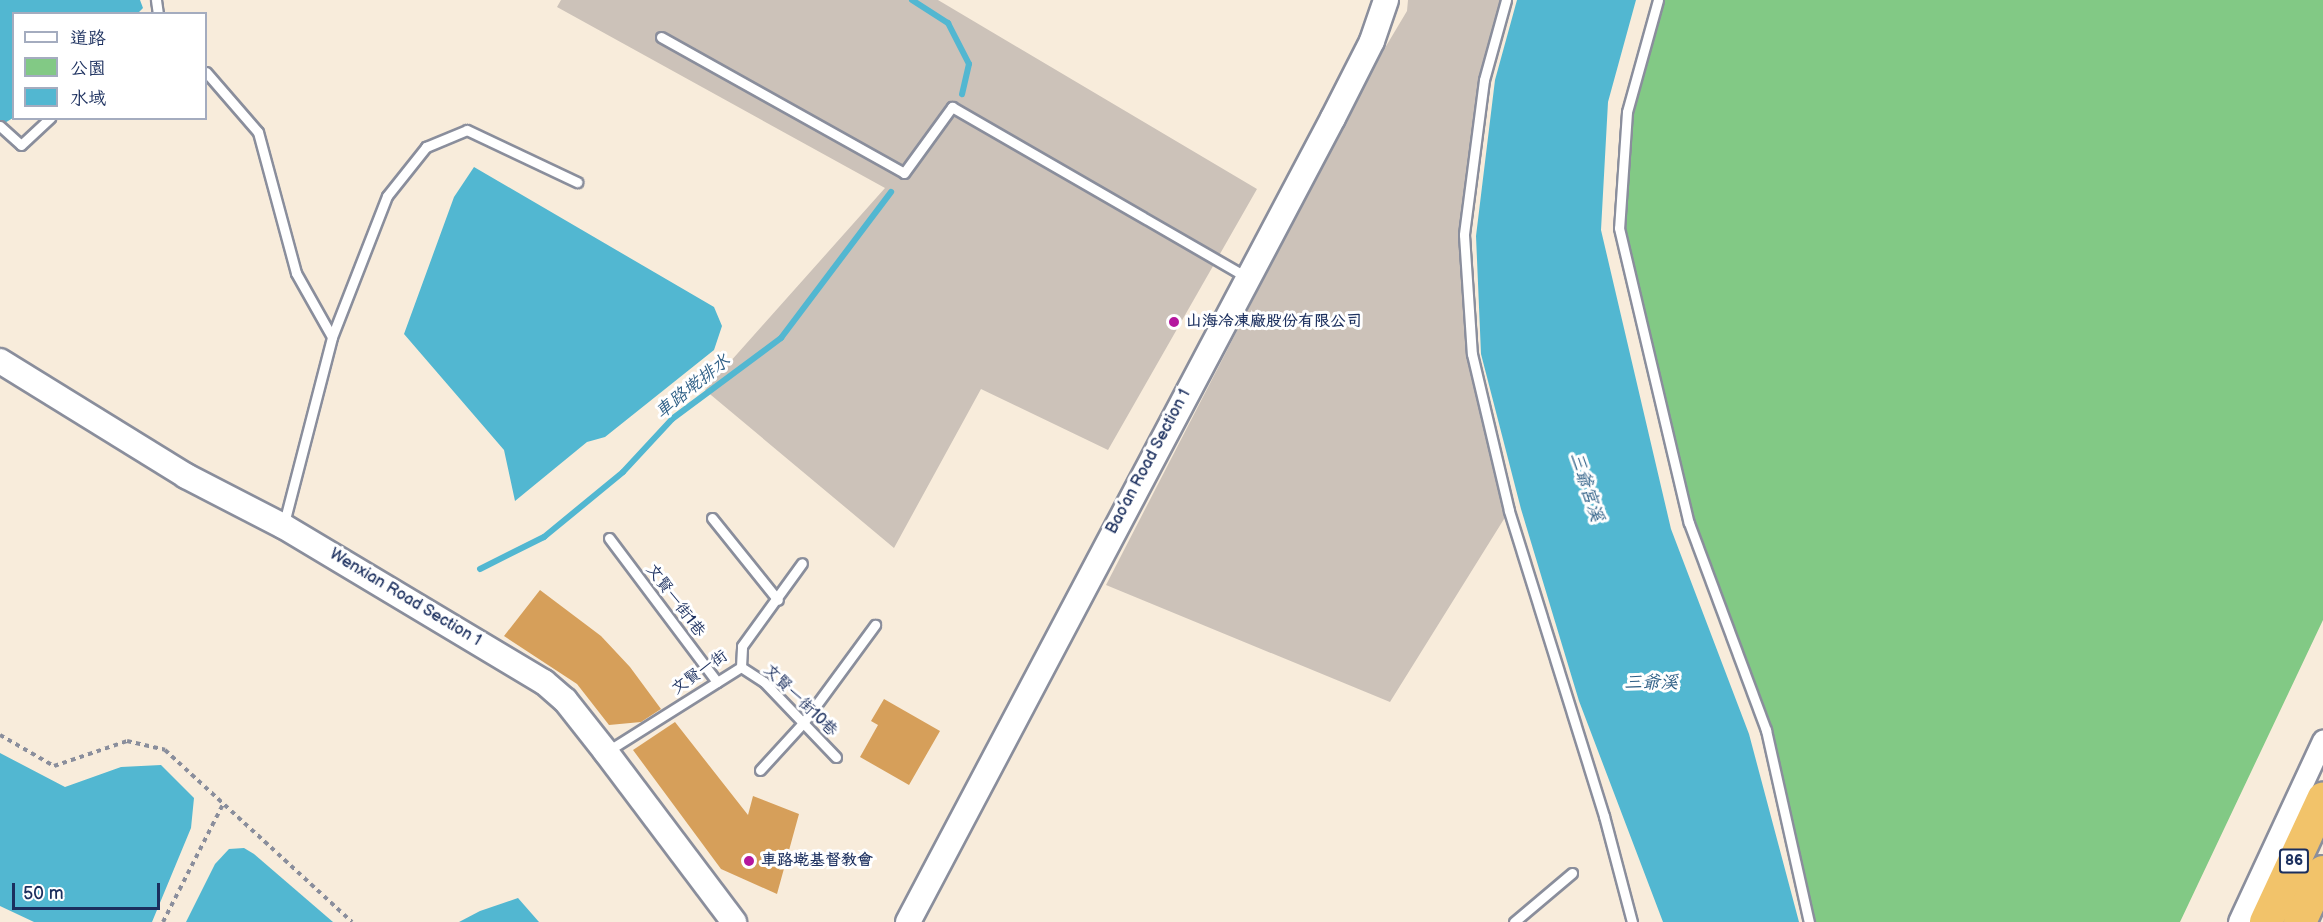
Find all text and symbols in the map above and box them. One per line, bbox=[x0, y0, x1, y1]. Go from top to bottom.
legend bbox=[12, 12, 207, 120]
text: 道路 bbox=[70, 28, 106, 49]
text: 公園 bbox=[70, 58, 106, 79]
text: 水域 bbox=[70, 88, 106, 109]
place label: 山海冷凍廠股份有限公司 bbox=[1186, 312, 1362, 332]
marker: 山海冷凍廠股份有限公司 bbox=[1167, 315, 1181, 329]
water label: 車路墘排水 bbox=[651, 350, 735, 424]
street label: Bao’an Road Section 1 bbox=[1103, 386, 1195, 538]
water label: 三爺宮溪 bbox=[1565, 449, 1607, 525]
street label: Wenxian Road Section 1 bbox=[326, 545, 484, 651]
street label: 文賢一街1巷 bbox=[641, 561, 709, 641]
street label: 文賢一街 bbox=[668, 647, 732, 699]
street label: 文賢一街10巷 bbox=[759, 661, 841, 741]
water label: 三爺溪 bbox=[1624, 672, 1678, 694]
road number: 86 bbox=[2278, 849, 2310, 873]
place label: 車路墘基督教會 bbox=[761, 851, 873, 871]
marker: 車路墘基督教會 bbox=[742, 854, 756, 868]
scale bar bbox=[15, 871, 164, 909]
text: 50 m bbox=[23, 883, 64, 904]

